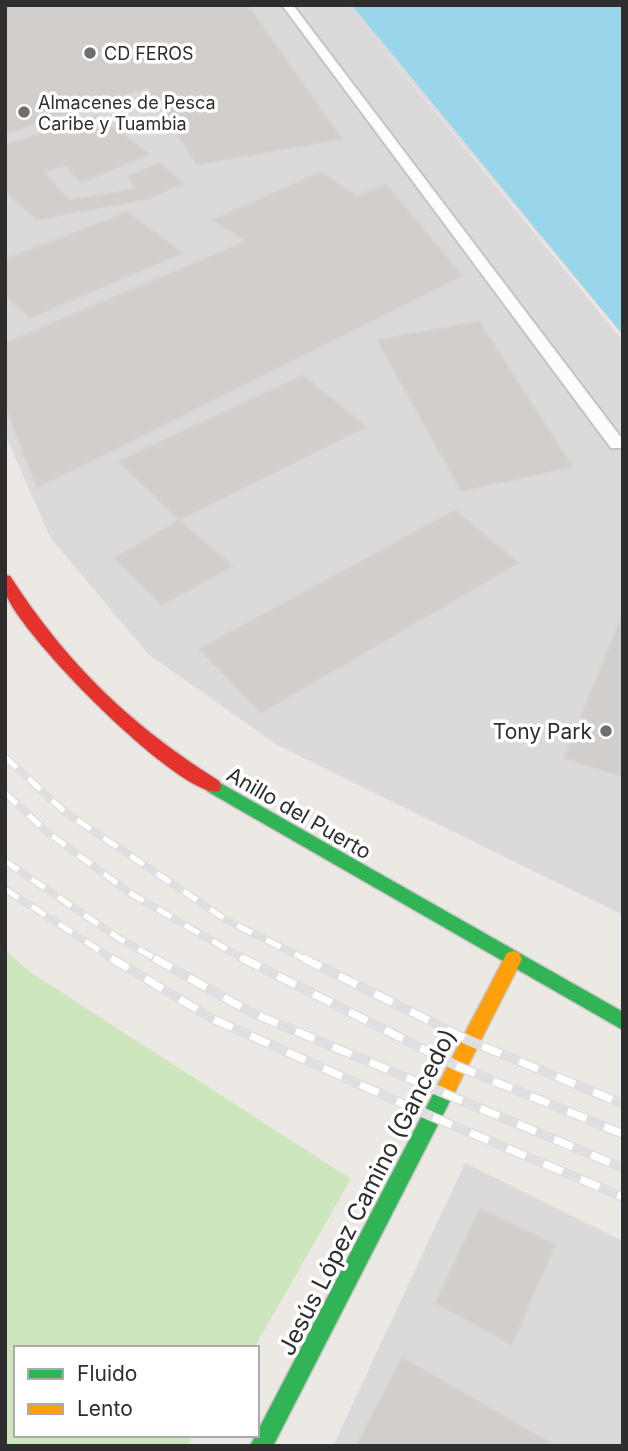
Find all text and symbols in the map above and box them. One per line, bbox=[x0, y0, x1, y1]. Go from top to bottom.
place label: CD FEROS bbox=[104, 43, 194, 64]
marker: CD FEROS bbox=[82, 45, 98, 61]
place label: Almacenes de Pesca Caribe y Tuambia bbox=[38, 92, 216, 134]
marker: Almacenes de Pesca Caribe y Tuambia bbox=[16, 104, 32, 120]
place label: Tony Park bbox=[493, 719, 592, 744]
marker: Tony Park bbox=[598, 723, 614, 739]
street label: Anillo del Puerto bbox=[222, 762, 376, 864]
street label: Jesús López Camino (Gancedo) bbox=[272, 1024, 462, 1360]
legend bbox=[14, 1346, 259, 1437]
text: Fluido bbox=[77, 1361, 137, 1386]
text: Lento bbox=[77, 1396, 133, 1421]

